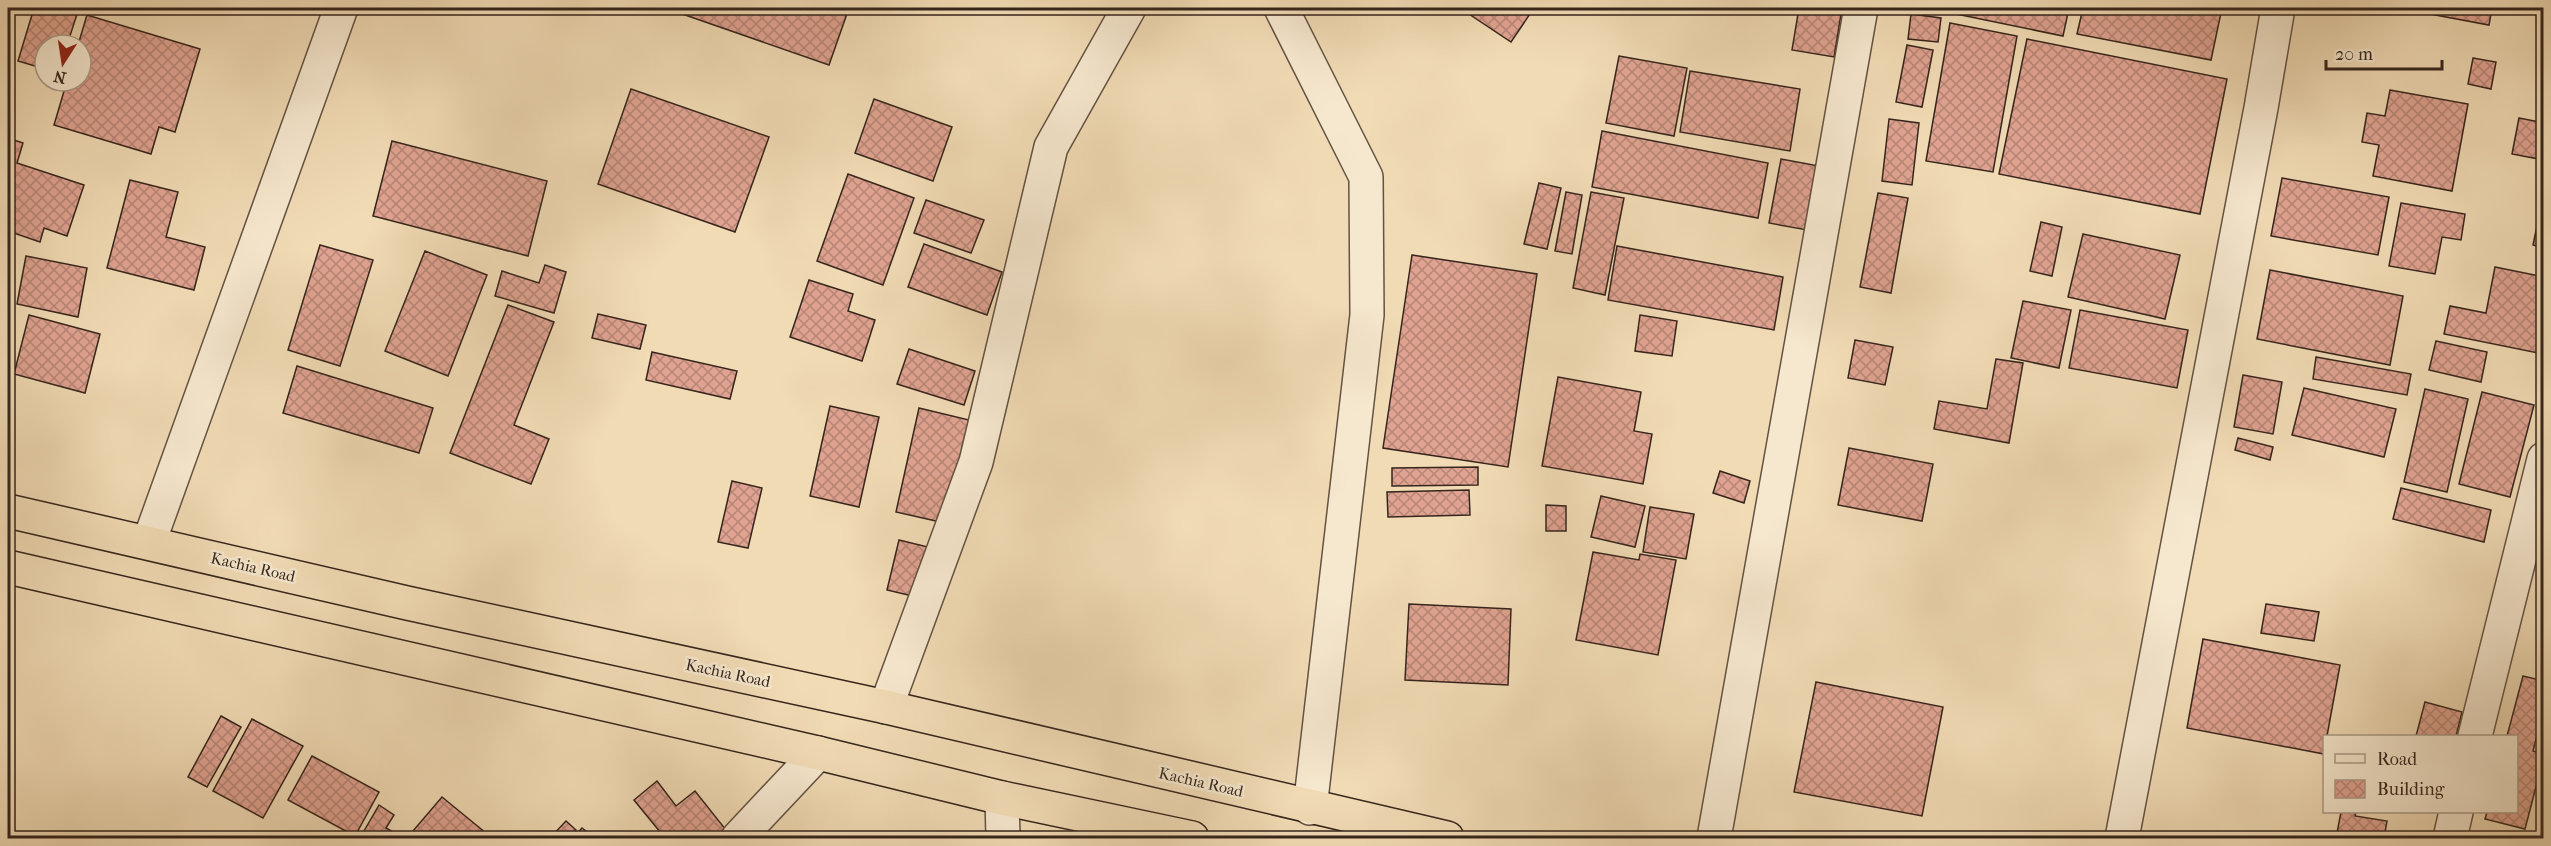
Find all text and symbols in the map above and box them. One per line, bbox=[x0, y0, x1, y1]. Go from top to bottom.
north arrow bbox=[33, 33, 93, 93]
scale bar bbox=[2326, 33, 2442, 71]
text: 20 m bbox=[2335, 44, 2373, 65]
text: N bbox=[51, 66, 68, 88]
street label: Kachia Road bbox=[209, 548, 297, 586]
street label: Kachia Road bbox=[684, 655, 772, 691]
legend bbox=[2323, 735, 2518, 813]
text: Road bbox=[2377, 749, 2417, 770]
street label: Kachia Road bbox=[1157, 763, 1245, 801]
text: Building bbox=[2377, 779, 2445, 800]

